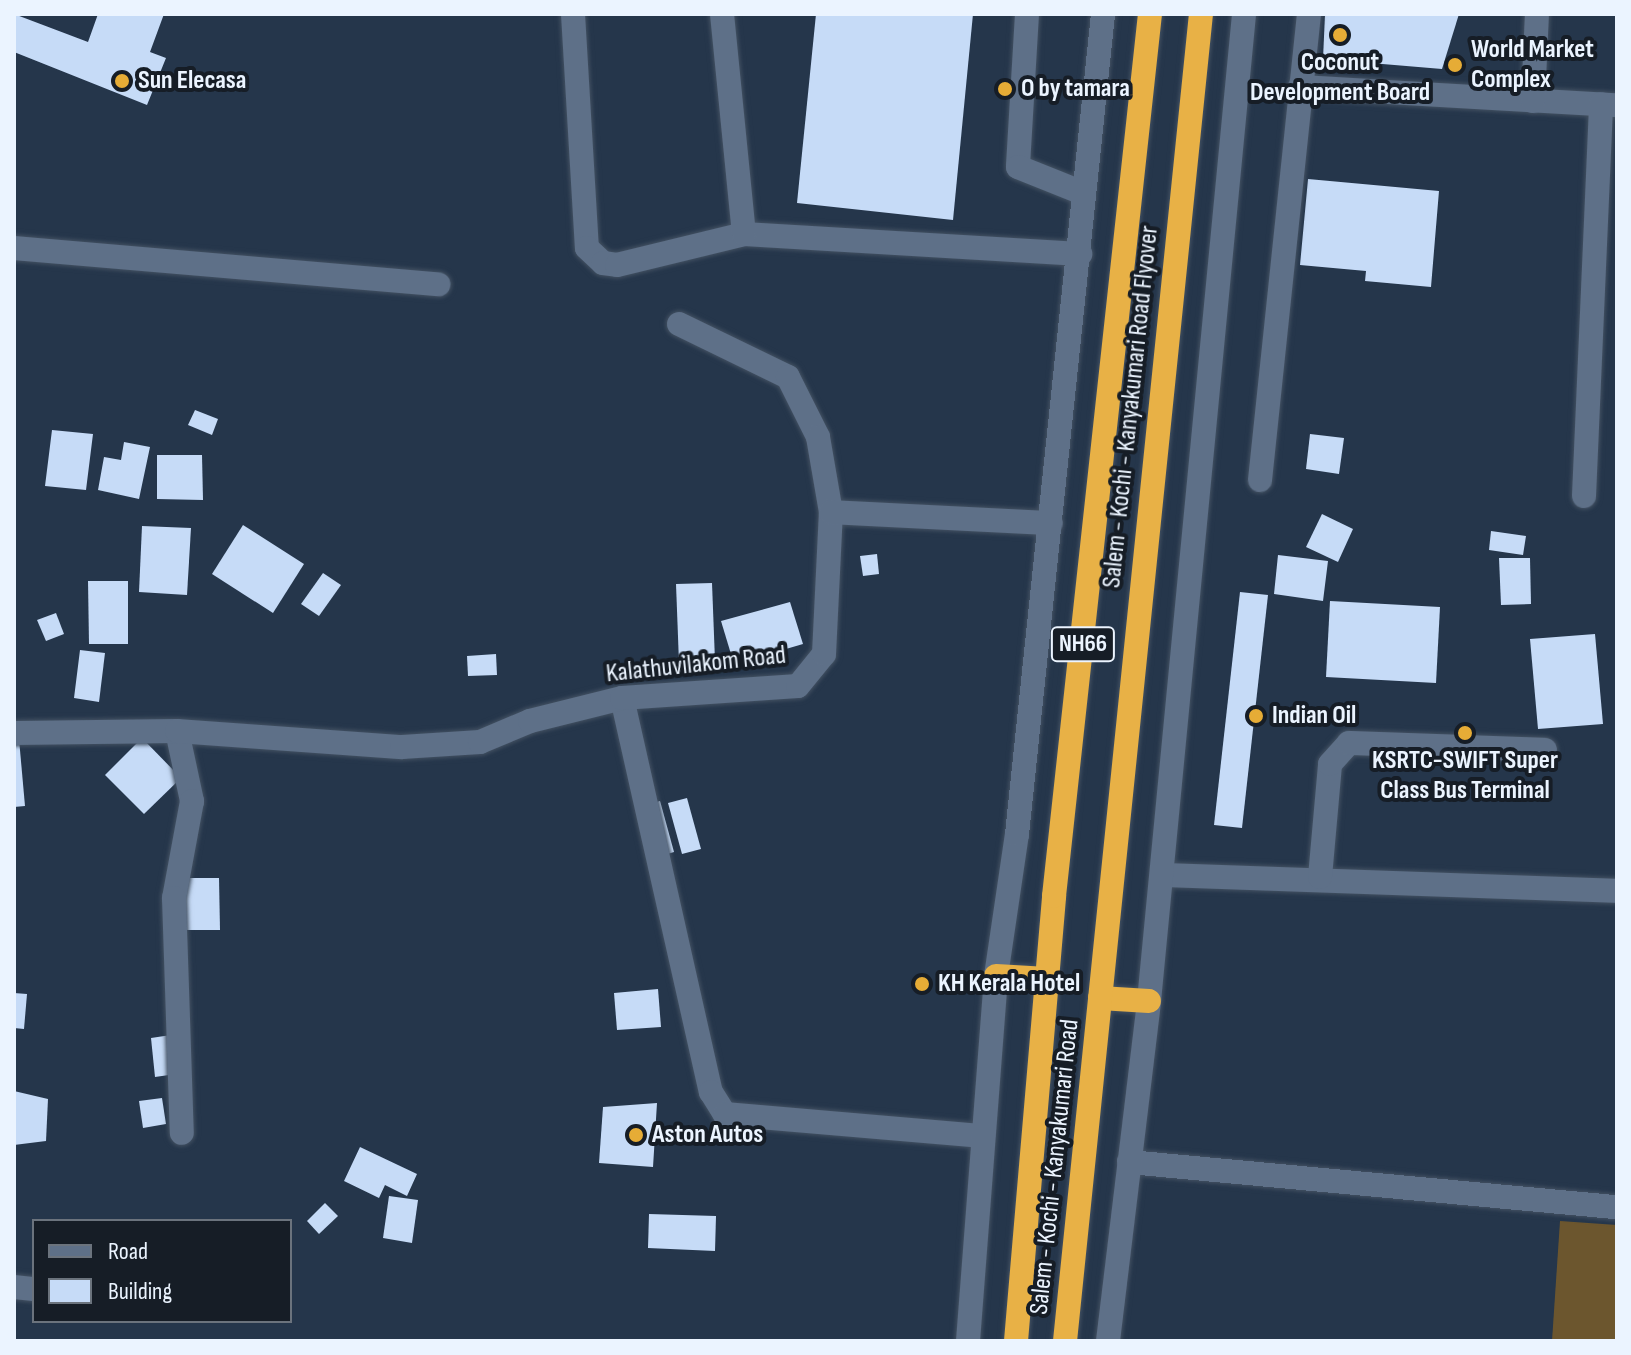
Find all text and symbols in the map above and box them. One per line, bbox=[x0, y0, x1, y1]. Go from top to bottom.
marker: Coconut Development Board bbox=[1331, 26, 1349, 44]
place label: World Market Complex bbox=[1471, 34, 1594, 96]
place label: Coconut Development Board bbox=[1250, 47, 1430, 108]
marker: World Market Complex bbox=[1446, 56, 1464, 74]
place label: Sun Elecasa bbox=[138, 65, 246, 97]
marker: Sun Elecasa bbox=[113, 72, 131, 90]
place label: O by tamara bbox=[1021, 73, 1130, 105]
marker: O by tamara bbox=[996, 80, 1014, 98]
street label: Salem - Kochi - Kanyakumari Road Flyover bbox=[1096, 224, 1166, 590]
road number: NH66 bbox=[1049, 624, 1117, 664]
street label: Kalathuvilakom Road bbox=[605, 640, 787, 690]
place label: Indian Oil bbox=[1272, 700, 1356, 732]
marker: Indian Oil bbox=[1247, 707, 1265, 725]
marker: KSRTC-SWIFT Super Class Bus Terminal bbox=[1456, 724, 1474, 742]
place label: KSRTC-SWIFT Super Class Bus Terminal bbox=[1372, 745, 1558, 806]
place label: KH Kerala Hotel bbox=[938, 968, 1080, 1000]
marker: KH Kerala Hotel bbox=[913, 975, 931, 993]
street label: Salem - Kochi - Kanyakumari Road bbox=[1024, 1018, 1086, 1316]
place label: Aston Autos bbox=[652, 1119, 763, 1151]
marker: Aston Autos bbox=[627, 1126, 645, 1144]
legend bbox=[32, 1219, 292, 1323]
text: Road bbox=[108, 1237, 148, 1266]
text: Building bbox=[108, 1277, 172, 1306]

